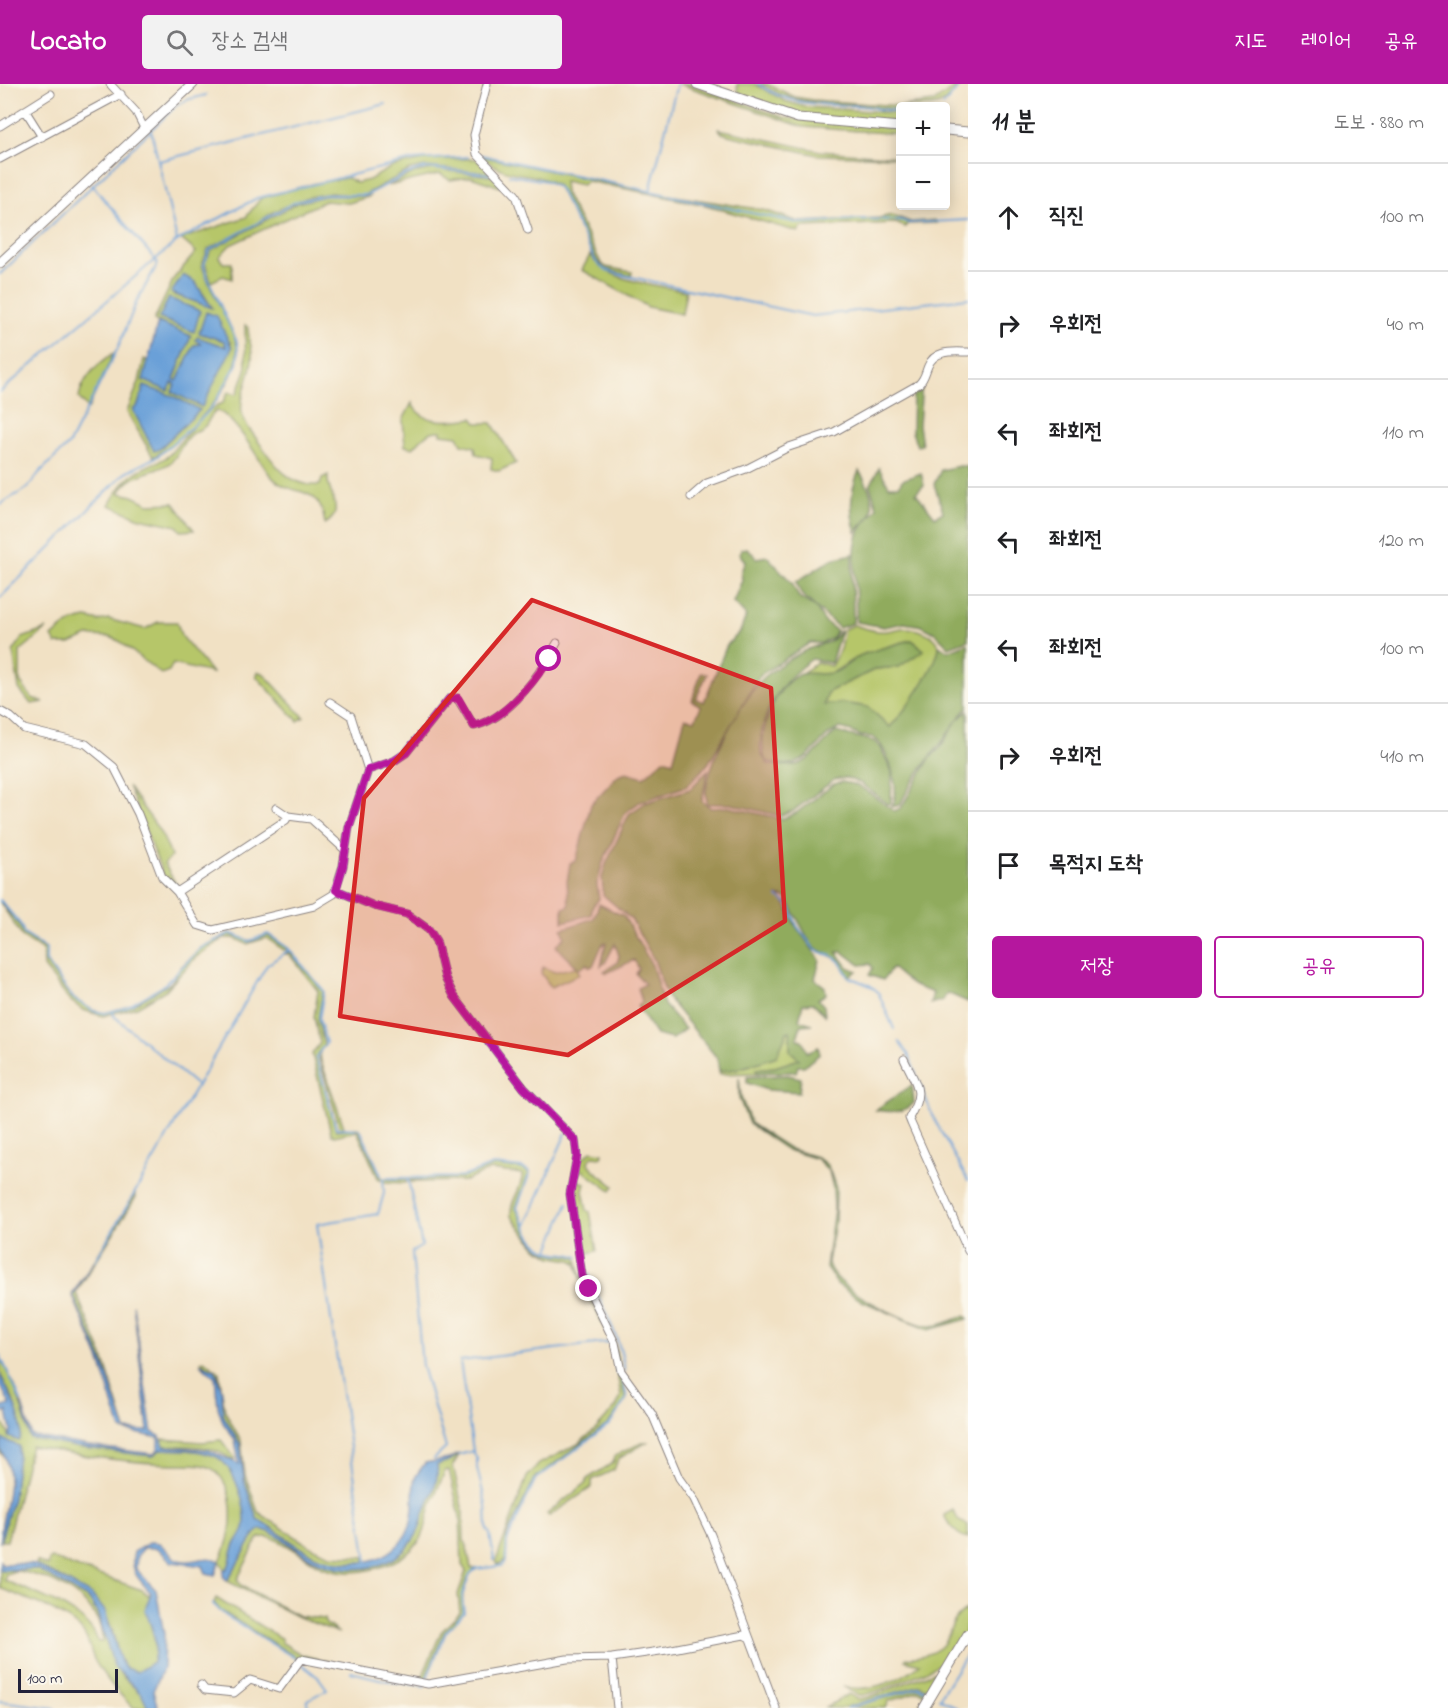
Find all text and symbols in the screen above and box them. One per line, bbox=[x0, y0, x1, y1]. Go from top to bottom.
search box bbox=[142, 15, 562, 69]
text: Locato bbox=[30, 22, 106, 63]
icon: search bbox=[163, 26, 196, 59]
text: 장소 검색 bbox=[211, 26, 288, 58]
text: 지도 bbox=[1234, 27, 1268, 57]
text: 레이어 bbox=[1301, 27, 1351, 57]
text: 공유 bbox=[1384, 27, 1418, 57]
map controls bbox=[896, 102, 950, 210]
button: + bbox=[896, 102, 950, 156]
text: 11 분 bbox=[992, 104, 1036, 142]
text: 도보 · 880 m bbox=[1333, 109, 1424, 138]
button: − bbox=[896, 156, 950, 210]
icon: ahead bbox=[992, 201, 1025, 234]
text: 직진 bbox=[1049, 201, 1084, 233]
text: 100 m bbox=[1380, 203, 1424, 232]
icon: right bbox=[992, 309, 1025, 342]
text: 우회전 bbox=[1049, 309, 1102, 341]
text: 40 m bbox=[1387, 311, 1424, 340]
icon: left bbox=[992, 417, 1025, 450]
text: 좌회전 bbox=[1049, 417, 1102, 449]
text: 110 m bbox=[1382, 419, 1424, 448]
icon: left bbox=[992, 525, 1025, 558]
text: 좌회전 bbox=[1049, 525, 1102, 557]
text: 120 m bbox=[1379, 527, 1424, 556]
icon: left bbox=[992, 633, 1025, 666]
text: 좌회전 bbox=[1049, 633, 1102, 665]
text: 100 m bbox=[1380, 635, 1424, 664]
route start bbox=[535, 645, 561, 671]
icon: right bbox=[992, 741, 1025, 774]
text: 우회전 bbox=[1049, 741, 1102, 773]
text: 410 m bbox=[1380, 743, 1424, 772]
icon: arrive bbox=[992, 849, 1025, 882]
text: 목적지 도착 bbox=[1049, 849, 1143, 881]
button: 저장 bbox=[992, 936, 1202, 998]
button: 공유 bbox=[1214, 936, 1424, 998]
route end bbox=[575, 1275, 601, 1301]
scale bar bbox=[18, 1666, 118, 1694]
text: 100 m bbox=[27, 1667, 62, 1691]

